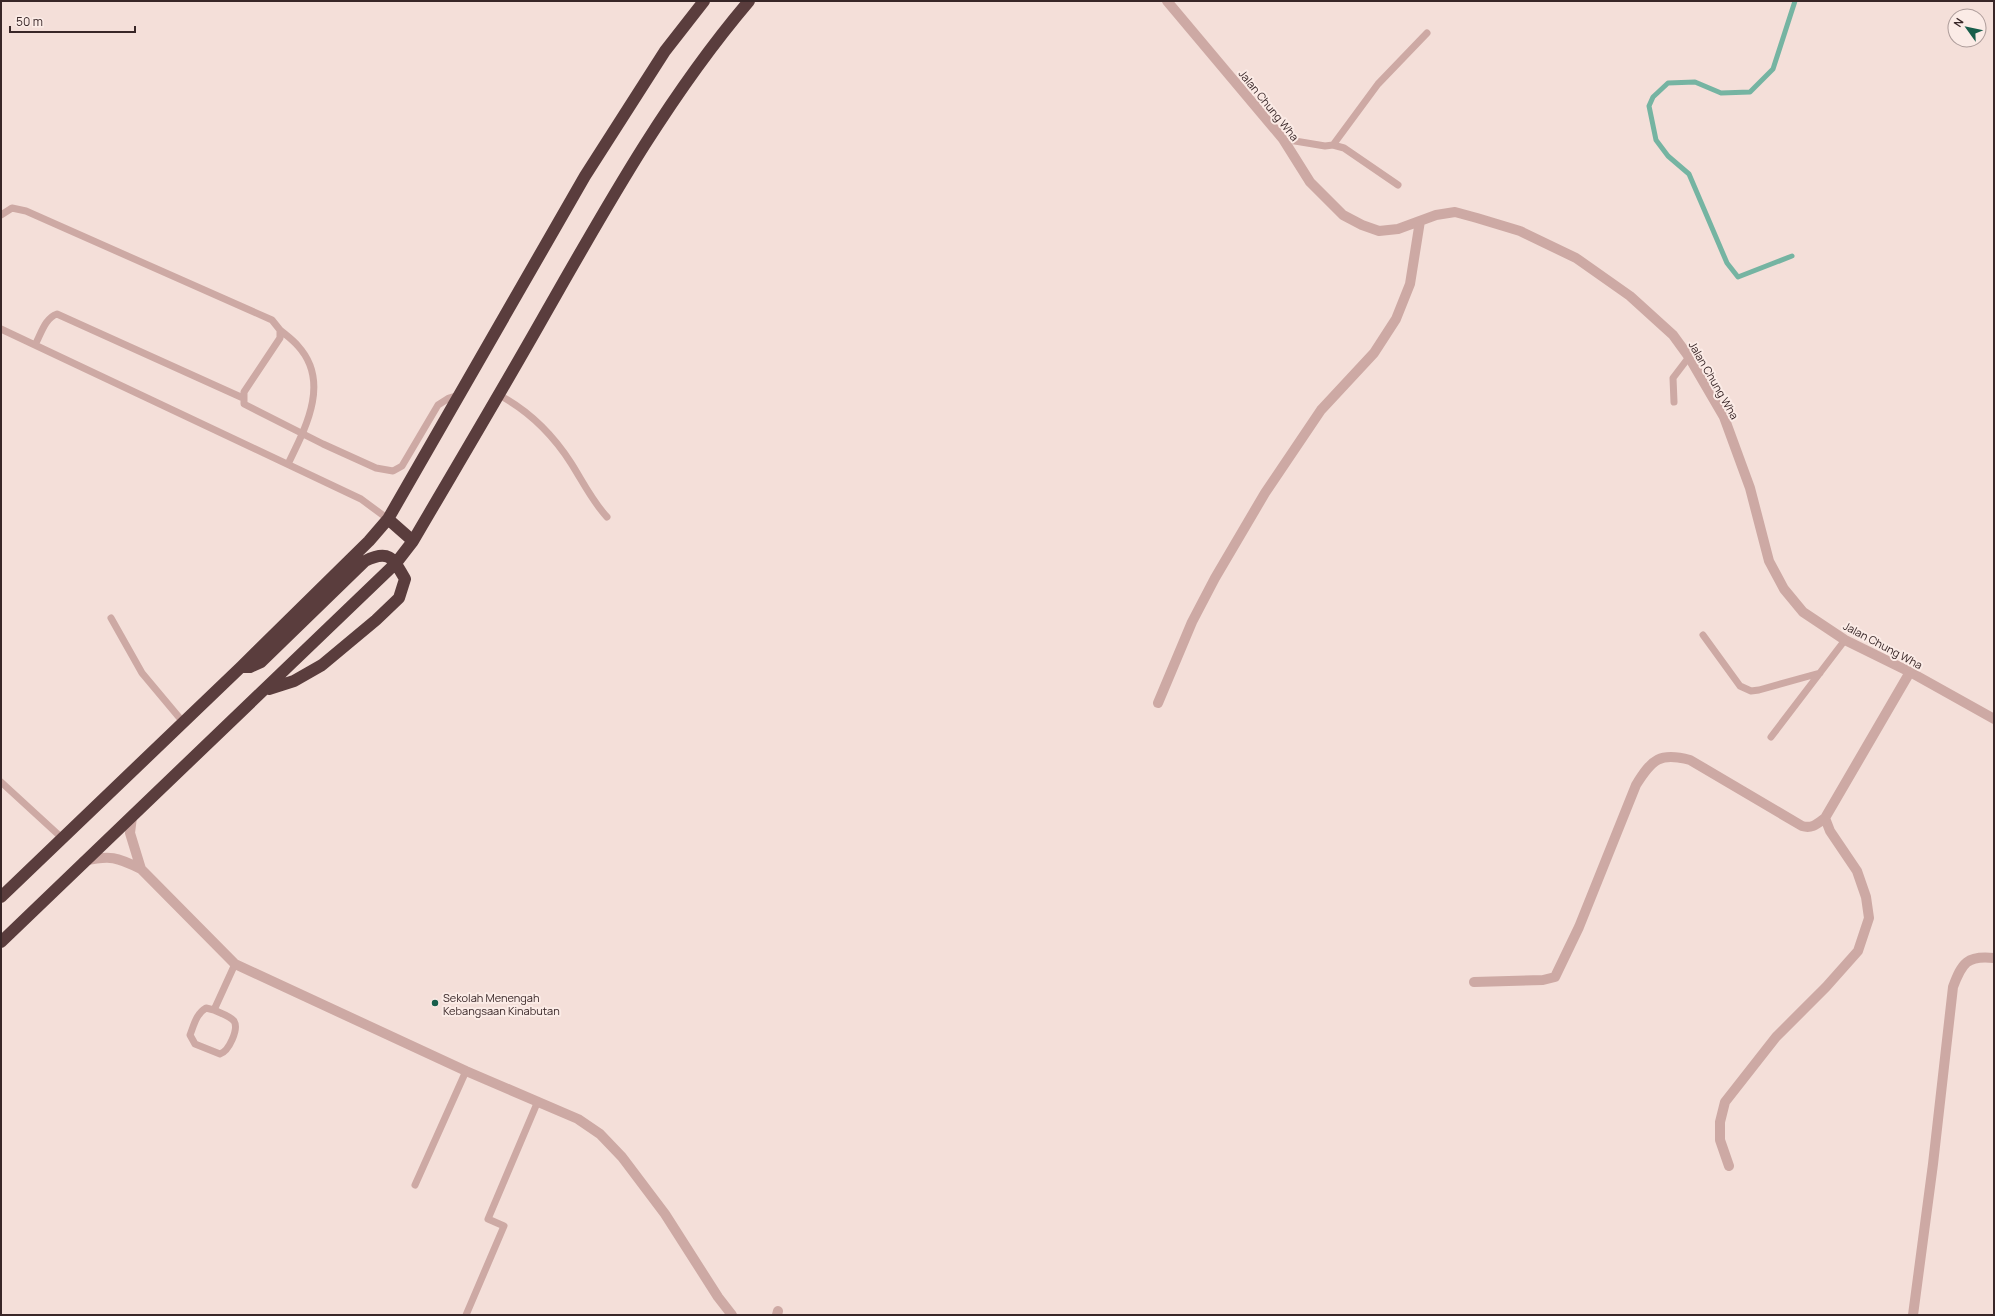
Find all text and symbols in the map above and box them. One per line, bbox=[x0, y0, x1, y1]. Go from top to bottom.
scale bar bbox=[10, 8, 135, 34]
north arrow bbox=[1947, 8, 1987, 48]
text: 50 m bbox=[16, 13, 43, 30]
text: N bbox=[1950, 15, 1967, 30]
street label: Jalan Chung Wha bbox=[1236, 66, 1302, 144]
street label: Jalan Chung Wha bbox=[1686, 338, 1742, 422]
street label: Jalan Chung Wha bbox=[1841, 618, 1925, 672]
place label: Sekolah Menengah Kebangsaan Kinabutan bbox=[443, 990, 560, 1018]
marker: Sekolah Menengah Kebangsaan Kinabutan bbox=[430, 998, 440, 1008]

